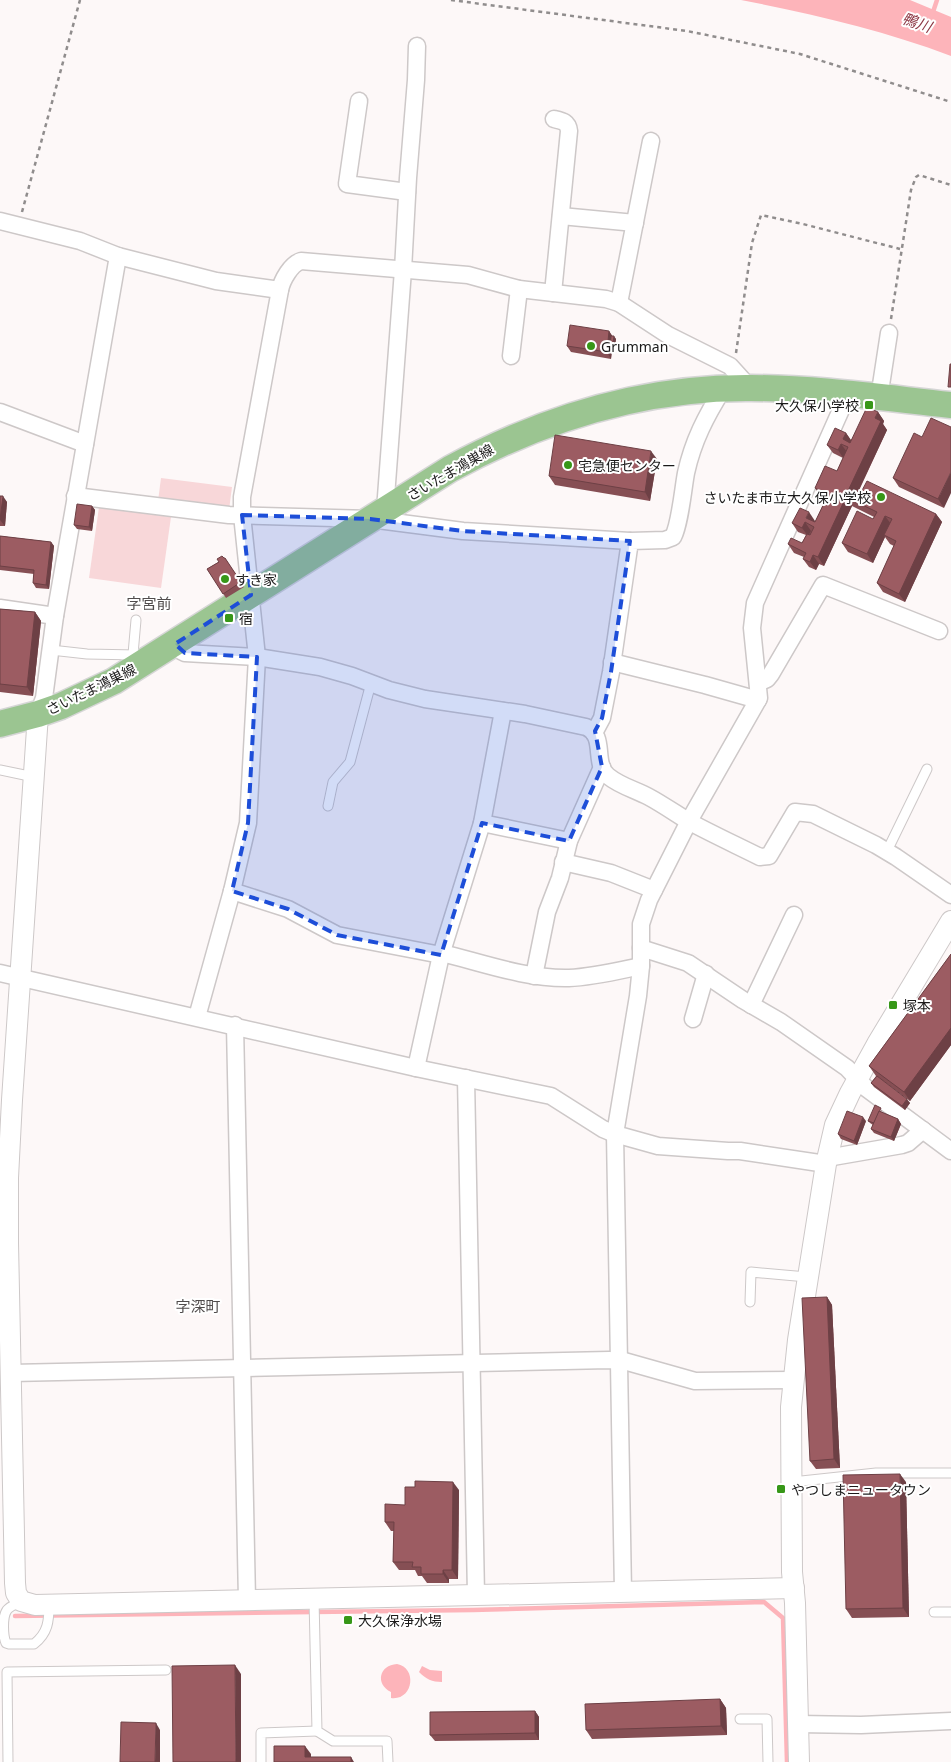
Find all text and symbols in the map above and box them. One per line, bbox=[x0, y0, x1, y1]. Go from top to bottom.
water label: 鴨川 bbox=[900, 8, 936, 37]
place label: Grumman bbox=[601, 337, 668, 356]
marker: Grumman bbox=[585, 340, 597, 352]
place label: 大久保小学校 bbox=[775, 396, 859, 415]
marker: 大久保小学校 bbox=[863, 399, 875, 411]
street label: さいたま鴻巣線 bbox=[403, 439, 497, 505]
place label: 宅急便センター bbox=[578, 456, 676, 475]
marker: 宅急便センター bbox=[562, 459, 574, 471]
place label: さいたま市立大久保小学校 bbox=[703, 488, 871, 507]
marker: さいたま市立大久保小学校 bbox=[875, 491, 887, 503]
place label: すき家 bbox=[235, 570, 277, 589]
marker: すき家 bbox=[219, 573, 231, 585]
district label: 字宮前 bbox=[126, 593, 172, 613]
place label: 宿 bbox=[239, 609, 253, 628]
marker: 宿 bbox=[223, 612, 235, 624]
street label: さいたま鴻巣線 bbox=[43, 659, 139, 719]
place label: 塚本 bbox=[903, 996, 931, 1015]
marker: 塚本 bbox=[887, 999, 899, 1011]
district label: 字深町 bbox=[175, 1296, 221, 1316]
place label: やつしまニュータウン bbox=[791, 1480, 931, 1499]
marker: やつしまニュータウン bbox=[775, 1483, 787, 1495]
place label: 大久保浄水場 bbox=[358, 1611, 442, 1630]
marker: 大久保浄水場 bbox=[342, 1614, 354, 1626]

